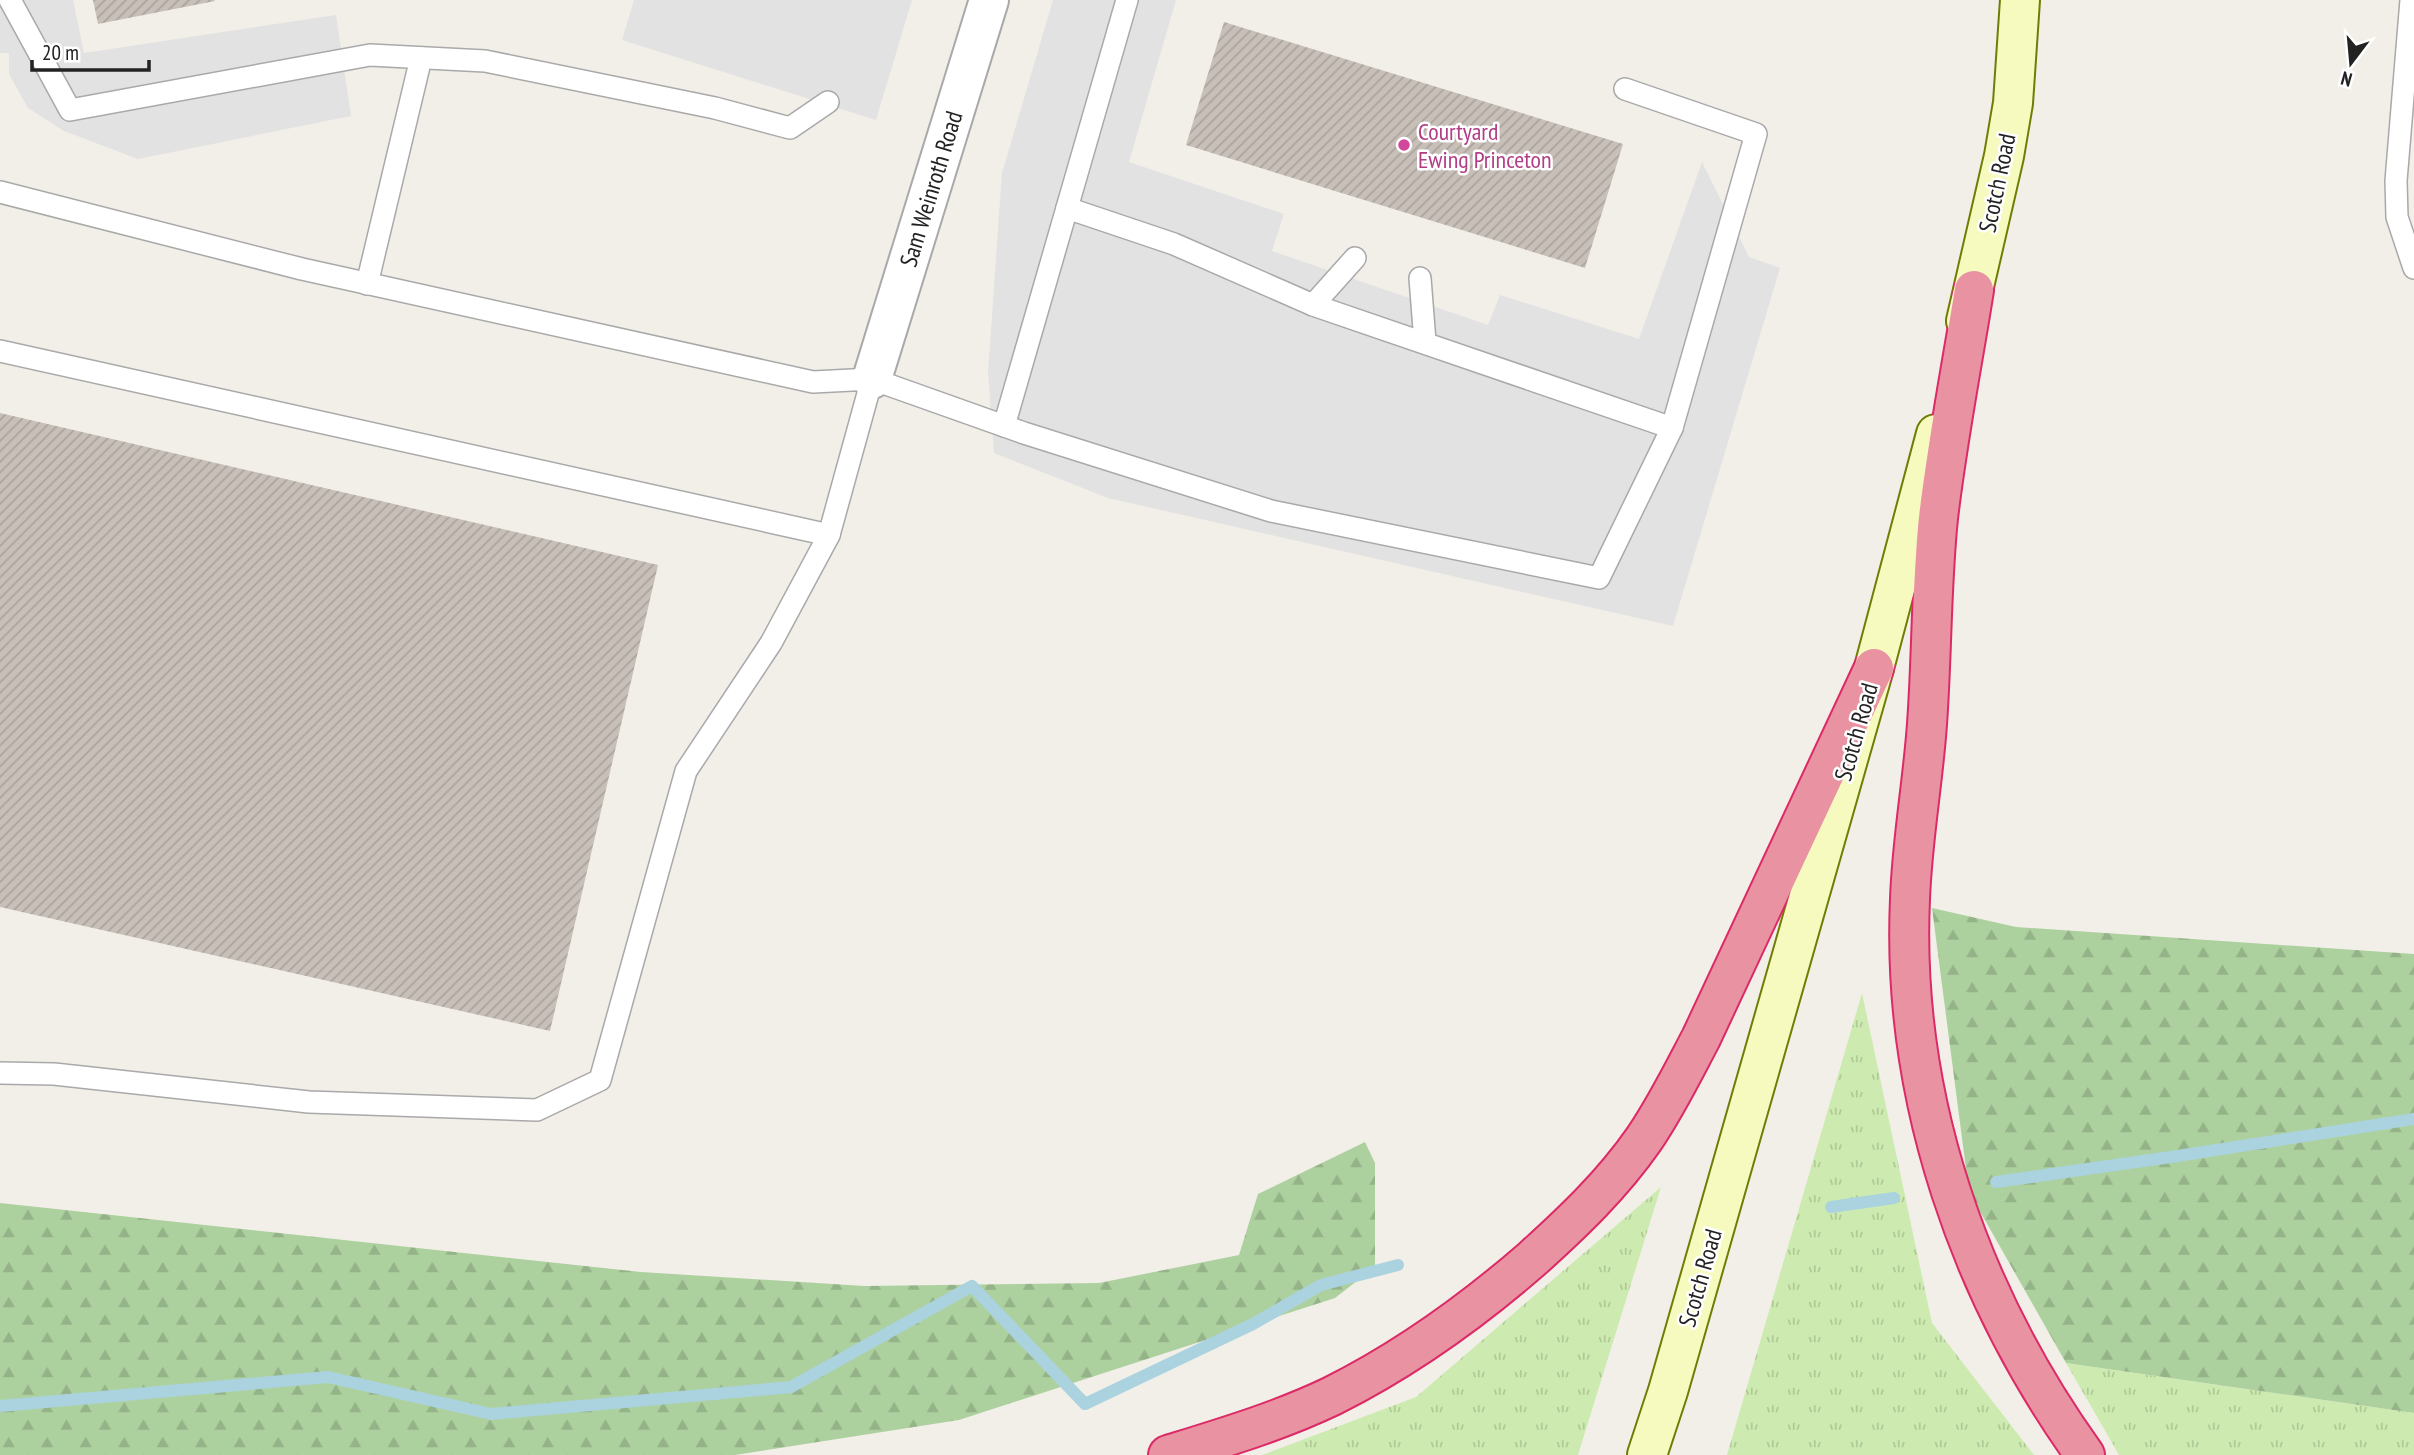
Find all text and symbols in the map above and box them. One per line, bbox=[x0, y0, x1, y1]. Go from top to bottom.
scale bar bbox=[32, 28, 149, 72]
north arrow bbox=[2316, 28, 2386, 98]
text: 20 m bbox=[42, 39, 79, 66]
text: N bbox=[2338, 66, 2355, 92]
street label: Sam Weinroth Road bbox=[893, 107, 969, 271]
place label: Courtyard Ewing Princeton bbox=[1418, 116, 1552, 175]
street label: Scotch Road bbox=[1971, 131, 2023, 235]
marker: Courtyard Ewing Princeton bbox=[1396, 137, 1412, 153]
street label: Scotch Road bbox=[1827, 680, 1885, 784]
street label: Scotch Road bbox=[1671, 1226, 1729, 1330]

